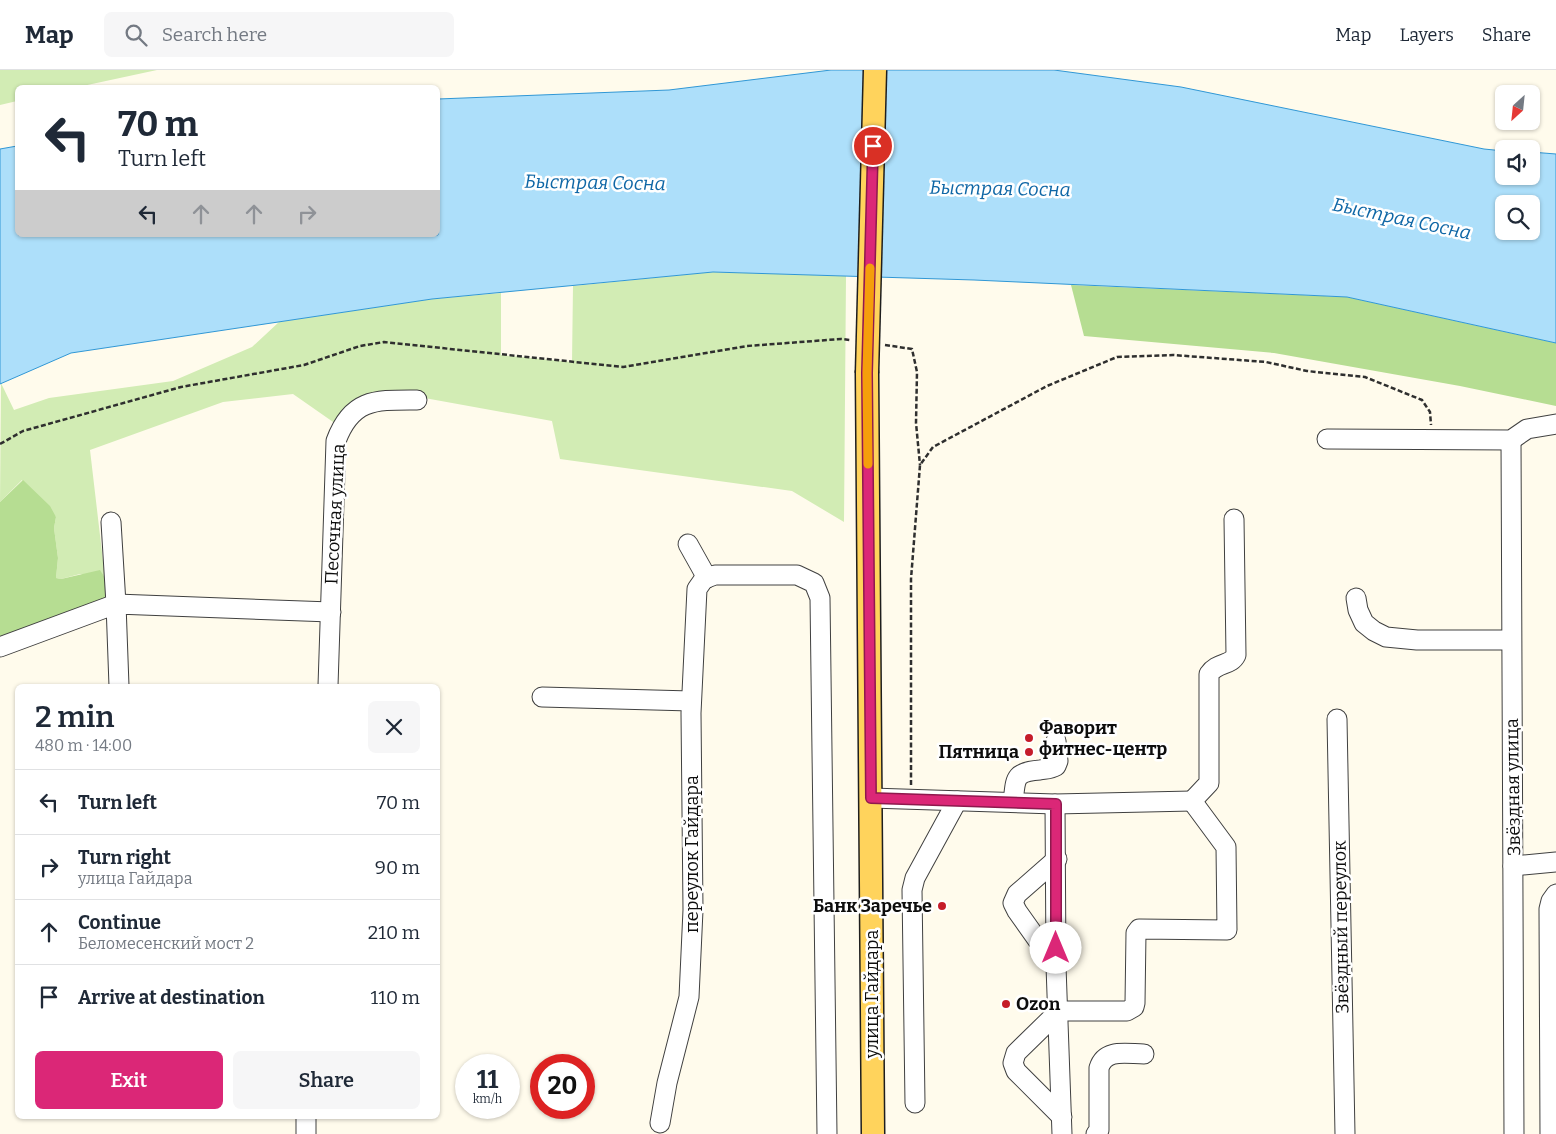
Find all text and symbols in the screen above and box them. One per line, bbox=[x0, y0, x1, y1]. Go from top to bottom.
search box bbox=[104, 12, 454, 57]
text: Map bbox=[25, 21, 74, 49]
icon: search bbox=[122, 21, 150, 49]
text: Search here bbox=[162, 23, 267, 46]
text: Map bbox=[1335, 24, 1371, 46]
text: Layers bbox=[1399, 24, 1454, 46]
text: Share bbox=[1482, 24, 1531, 46]
north arrow bbox=[1495, 85, 1540, 130]
map controls bbox=[1495, 85, 1540, 240]
text: 70 m bbox=[118, 103, 198, 145]
icon: left bbox=[35, 105, 100, 170]
pin bbox=[852, 125, 894, 167]
icon: arrive bbox=[859, 132, 887, 160]
button: sound bbox=[1495, 140, 1540, 185]
text: Turn left bbox=[118, 145, 206, 172]
water label: Быстрая Сосна bbox=[524, 170, 666, 195]
water label: Быстрая Сосна bbox=[929, 176, 1071, 201]
water label: Быстрая Сосна bbox=[1330, 193, 1473, 244]
button: search bbox=[1495, 195, 1540, 240]
icon: left bbox=[134, 200, 162, 228]
icon: ahead bbox=[187, 200, 215, 228]
icon: ahead bbox=[240, 200, 268, 228]
icon: right bbox=[293, 200, 321, 228]
street label: Песочная улица bbox=[320, 443, 350, 585]
text: 2 min bbox=[35, 699, 114, 735]
button: close bbox=[368, 701, 420, 753]
place label: Фаворит фитнес-центр bbox=[1039, 717, 1167, 760]
street label: Звёздная улица bbox=[1501, 718, 1525, 856]
marker: Фаворит фитнес-центр bbox=[1023, 732, 1035, 744]
text: 480 m · 14:00 bbox=[35, 736, 132, 755]
place label: Пятница bbox=[938, 741, 1019, 763]
marker: Пятница bbox=[1023, 746, 1035, 758]
street label: переулок Гайдара bbox=[681, 775, 703, 933]
icon: left bbox=[35, 788, 63, 816]
text: Turn left bbox=[78, 791, 157, 814]
text: 70 m bbox=[377, 791, 420, 814]
street label: Звёздный переулок bbox=[1328, 840, 1354, 1014]
text: Turn right bbox=[78, 846, 171, 869]
icon: right bbox=[35, 853, 63, 881]
text: 90 m bbox=[375, 856, 420, 879]
text: улица Гайдара bbox=[78, 869, 192, 888]
place label: Банк Заречье bbox=[813, 895, 932, 917]
marker: Банк Заречье bbox=[936, 900, 948, 912]
text: Continue bbox=[78, 911, 161, 934]
icon: ahead bbox=[35, 918, 63, 946]
text: 210 m bbox=[368, 921, 420, 944]
position arrow bbox=[1029, 921, 1081, 973]
street label: улица Гайдара bbox=[861, 930, 883, 1059]
text: Беломесенский мост 2 bbox=[78, 934, 254, 953]
icon: arrive bbox=[35, 983, 63, 1011]
text: Arrive at destination bbox=[78, 986, 265, 1009]
text: 110 m bbox=[370, 986, 420, 1009]
place label: Ozon bbox=[1016, 993, 1061, 1015]
marker: Ozon bbox=[1000, 998, 1012, 1010]
button: Exit bbox=[35, 1051, 223, 1109]
button: Share bbox=[233, 1051, 420, 1109]
speed limit sign: 20 bbox=[530, 1054, 595, 1119]
text: 11 bbox=[477, 1065, 498, 1095]
text: km/h bbox=[473, 1092, 502, 1106]

